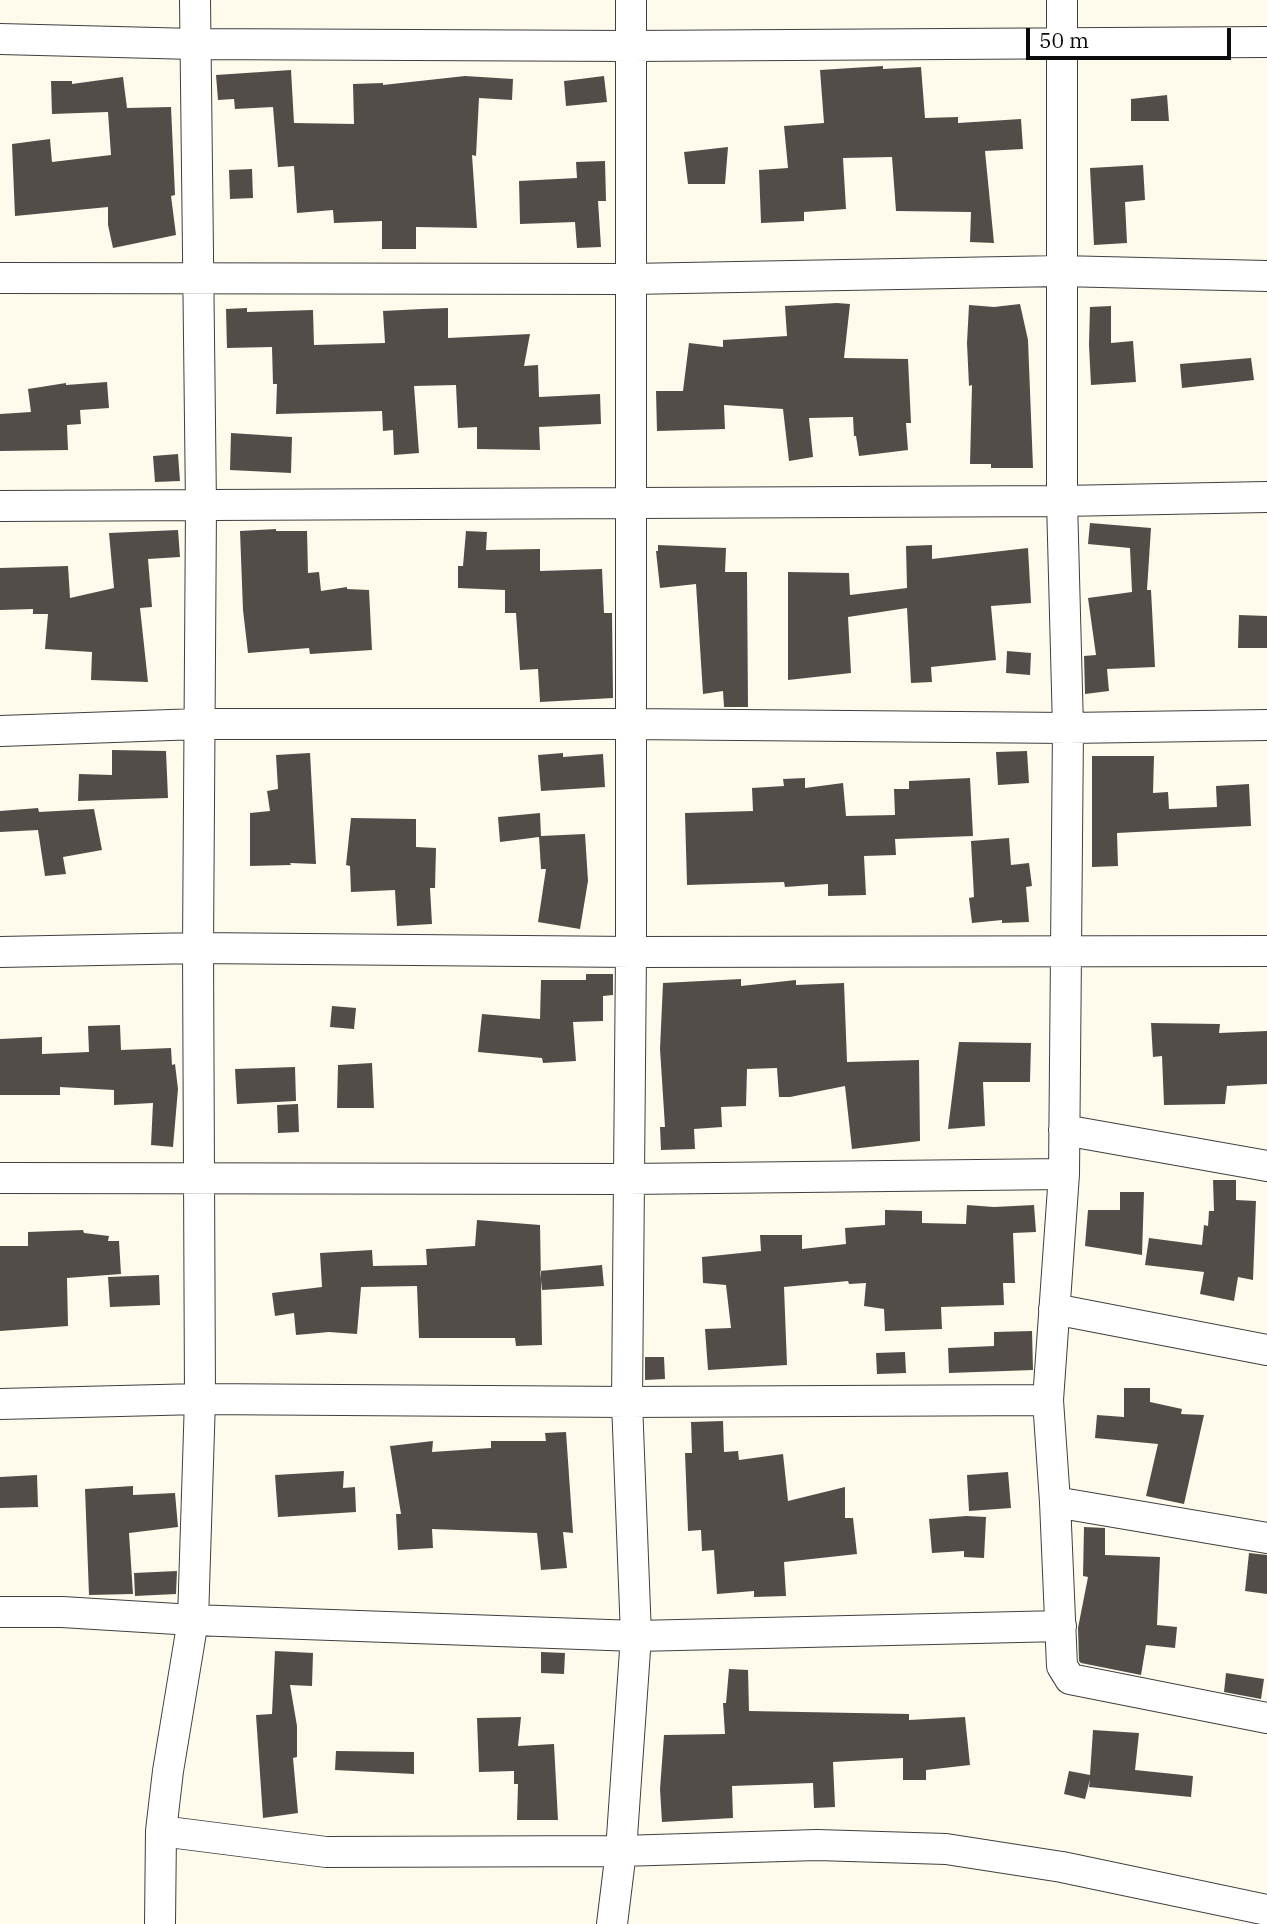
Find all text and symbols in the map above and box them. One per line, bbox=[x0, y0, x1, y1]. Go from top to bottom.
scale bar bbox=[1029, 14, 1234, 58]
text: 50 m bbox=[1039, 26, 1089, 54]

